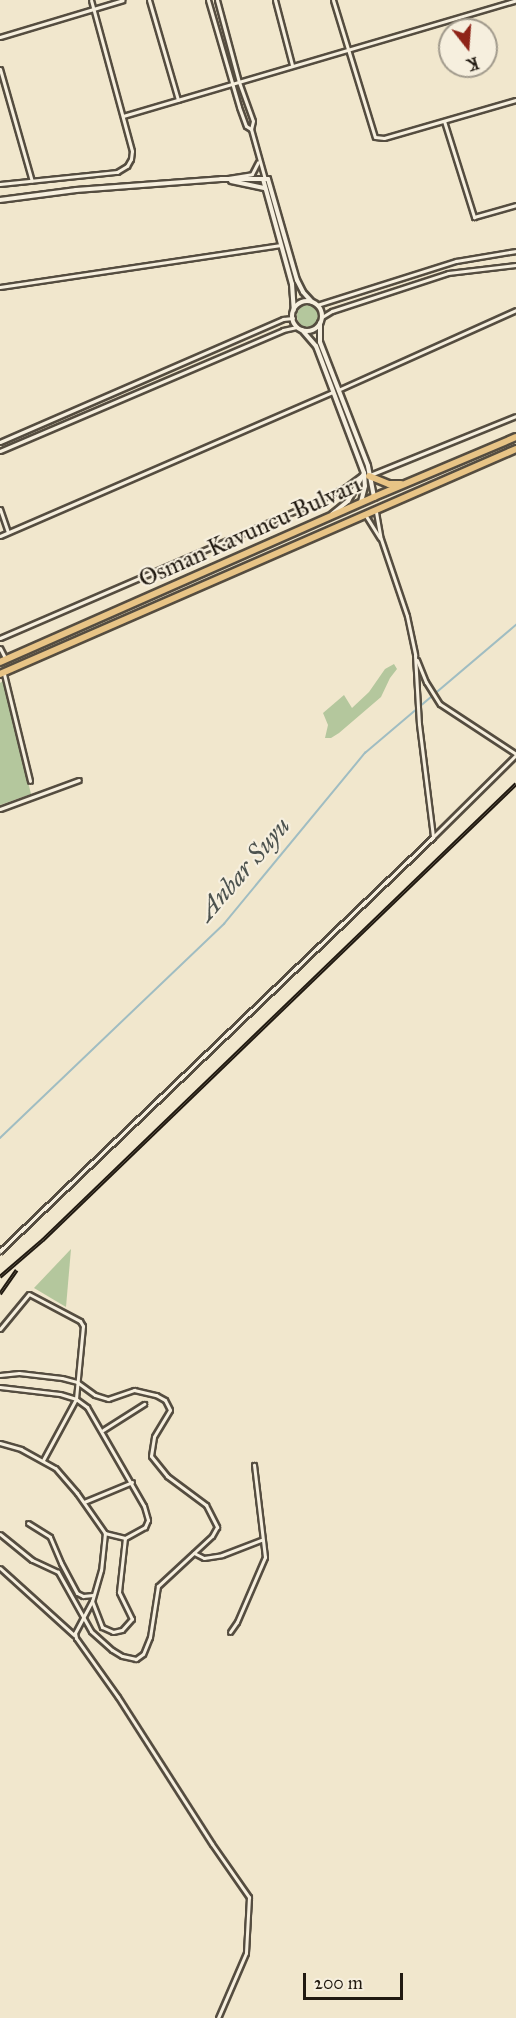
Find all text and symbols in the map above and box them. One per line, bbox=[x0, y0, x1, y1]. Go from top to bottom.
north arrow bbox=[438, 18, 498, 78]
text: K bbox=[465, 53, 481, 75]
street label: Osman Kavuncu Bulvarı bbox=[135, 470, 365, 594]
water label: Anbar Suyu bbox=[191, 811, 297, 927]
scale bar bbox=[306, 1961, 406, 1999]
text: 200 m bbox=[314, 1972, 363, 1994]

